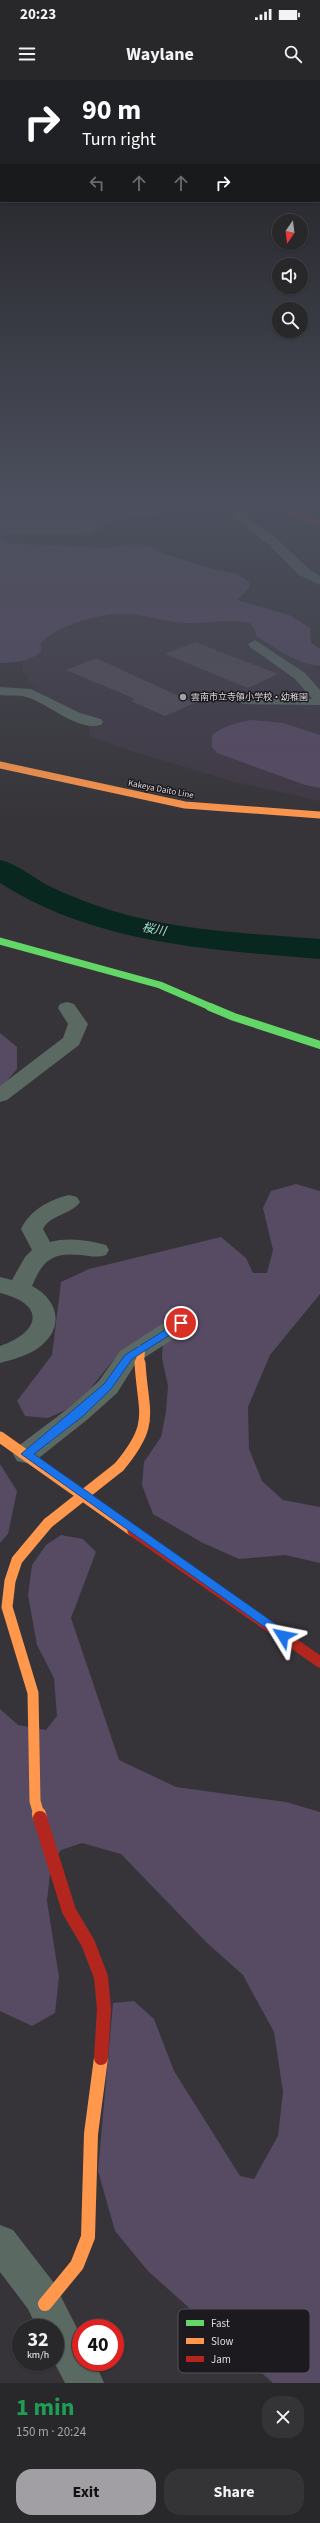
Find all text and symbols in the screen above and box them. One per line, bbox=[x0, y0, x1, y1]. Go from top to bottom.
text: 20:23 bbox=[20, 4, 56, 25]
text: Waylane bbox=[126, 42, 194, 67]
icon: menu bbox=[16, 43, 38, 65]
icon: search bbox=[282, 43, 304, 65]
text: 90 m bbox=[82, 90, 141, 130]
icon: right bbox=[16, 96, 68, 148]
text: Turn right bbox=[82, 127, 156, 152]
icon: left bbox=[86, 172, 108, 194]
icon: ahead bbox=[128, 172, 150, 194]
icon: ahead bbox=[170, 172, 192, 194]
icon: right bbox=[212, 172, 234, 194]
north arrow bbox=[272, 214, 308, 250]
map controls bbox=[272, 214, 308, 338]
button: sound bbox=[272, 258, 308, 294]
button: search bbox=[272, 302, 308, 338]
place label: 雲南市立寺領小学校・幼稚園 bbox=[191, 691, 308, 704]
marker: 雲南市立寺領小学校・幼稚園 bbox=[178, 692, 188, 702]
street label: Kakeya Daito Line bbox=[127, 777, 195, 802]
water label: 桜川 bbox=[140, 919, 169, 941]
pin bbox=[164, 1306, 198, 1340]
icon: arrive bbox=[170, 1312, 192, 1334]
position arrow bbox=[262, 1615, 304, 1657]
legend bbox=[178, 2309, 310, 2373]
text: Fast bbox=[211, 2316, 230, 2331]
speed limit sign: 40 bbox=[72, 2319, 124, 2371]
text: 32 bbox=[27, 2326, 49, 2354]
text: Slow bbox=[211, 2334, 234, 2349]
text: km/h bbox=[27, 2348, 49, 2362]
text: Jam bbox=[211, 2352, 231, 2367]
text: 1 min bbox=[16, 2390, 74, 2425]
button: close bbox=[262, 2396, 304, 2438]
text: 150 m · 20:24 bbox=[16, 2423, 86, 2441]
button: Exit bbox=[16, 2469, 156, 2515]
button: Share bbox=[164, 2469, 304, 2515]

